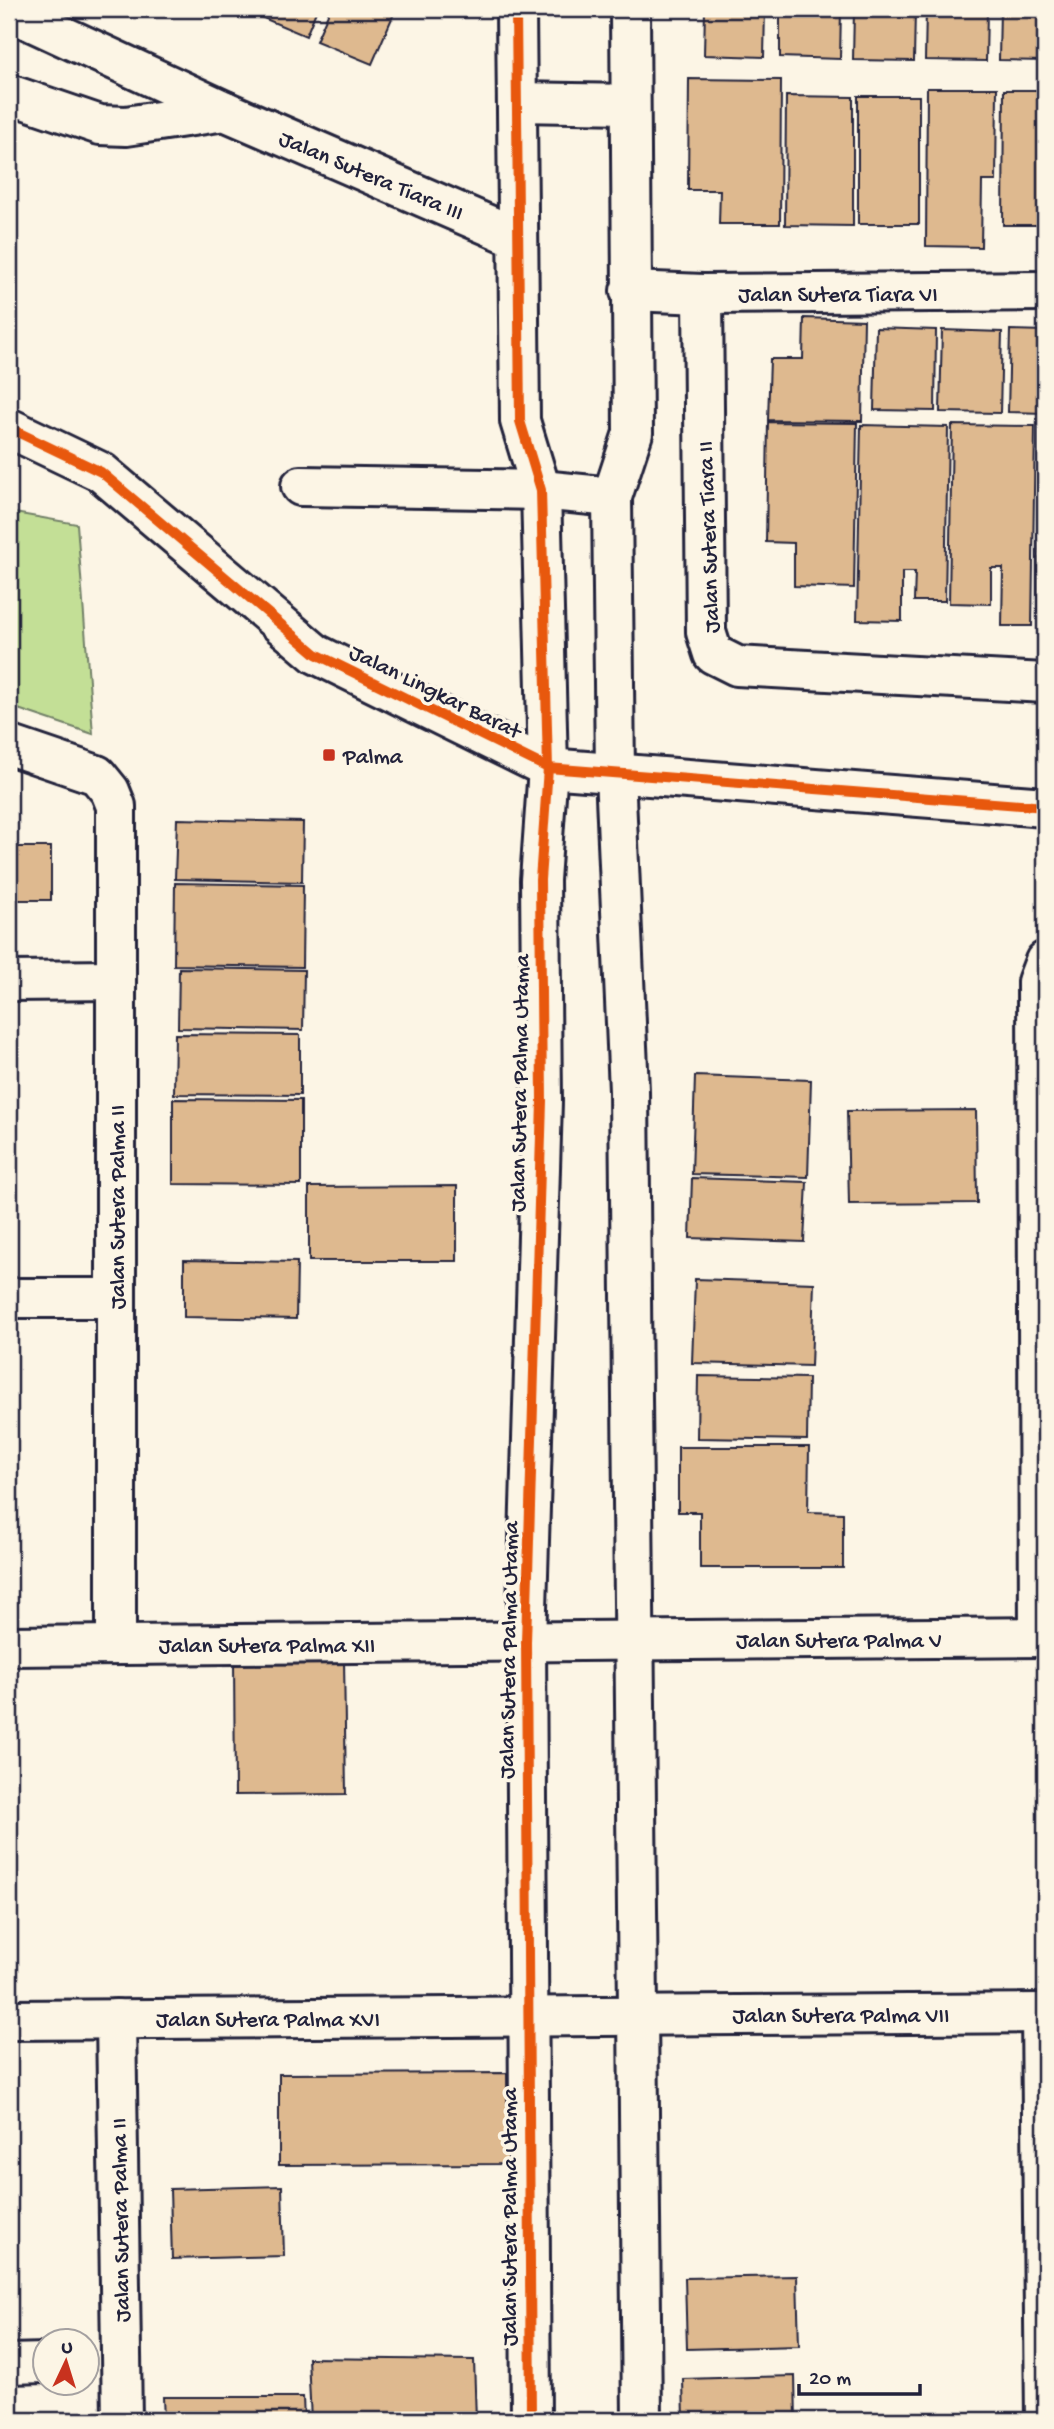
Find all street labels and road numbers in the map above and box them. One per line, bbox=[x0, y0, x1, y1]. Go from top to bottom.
street label: Jalan Sutera Tiara III bbox=[274, 126, 467, 228]
street label: Jalan Sutera Tiara VI bbox=[738, 283, 938, 310]
street label: Jalan Sutera Tiara II bbox=[694, 440, 727, 633]
street label: Jalan Lingkar Barat bbox=[344, 640, 526, 747]
street label: Jalan Sutera Palma Utama bbox=[506, 953, 537, 1212]
street label: Jalan Sutera Palma II bbox=[106, 1105, 133, 1309]
street label: Jalan Sutera Palma Utama bbox=[495, 1520, 526, 1779]
street label: Jalan Sutera Palma V bbox=[736, 1629, 942, 1656]
street label: Jalan Sutera Palma XII bbox=[159, 1634, 375, 1661]
street label: Jalan Sutera Palma VII bbox=[732, 2004, 950, 2031]
street label: Jalan Sutera Palma XVI bbox=[156, 2008, 380, 2035]
street label: Jalan Sutera Palma Utama bbox=[498, 2087, 525, 2346]
street label: Jalan Sutera Palma II bbox=[107, 2118, 138, 2322]

